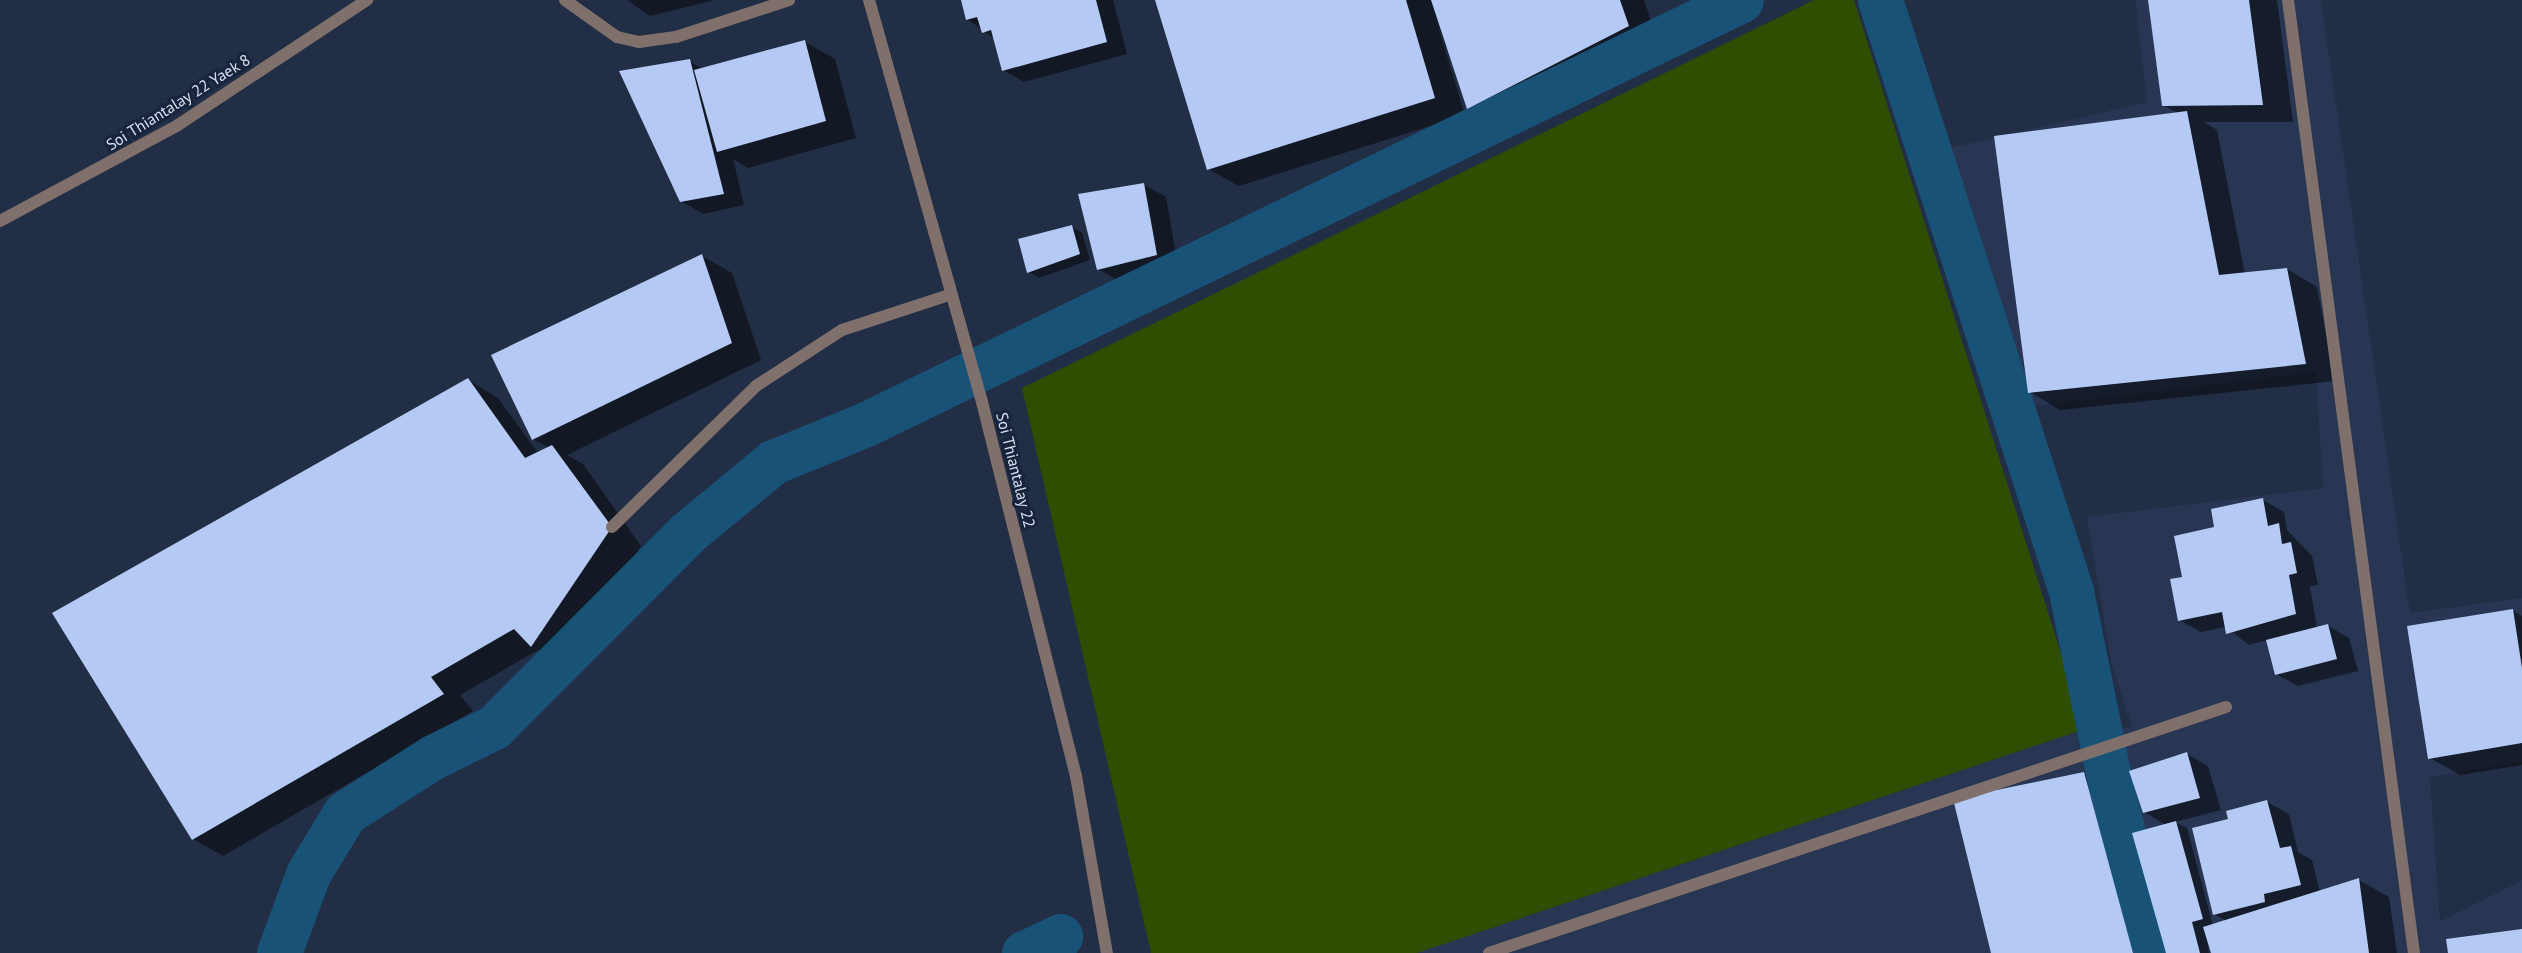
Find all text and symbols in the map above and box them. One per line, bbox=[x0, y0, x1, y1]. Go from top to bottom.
street label: Soi Thiantalay 22 Yaek 8 bbox=[102, 49, 254, 155]
street label: Soi Thiantalay 22 bbox=[992, 410, 1040, 530]

